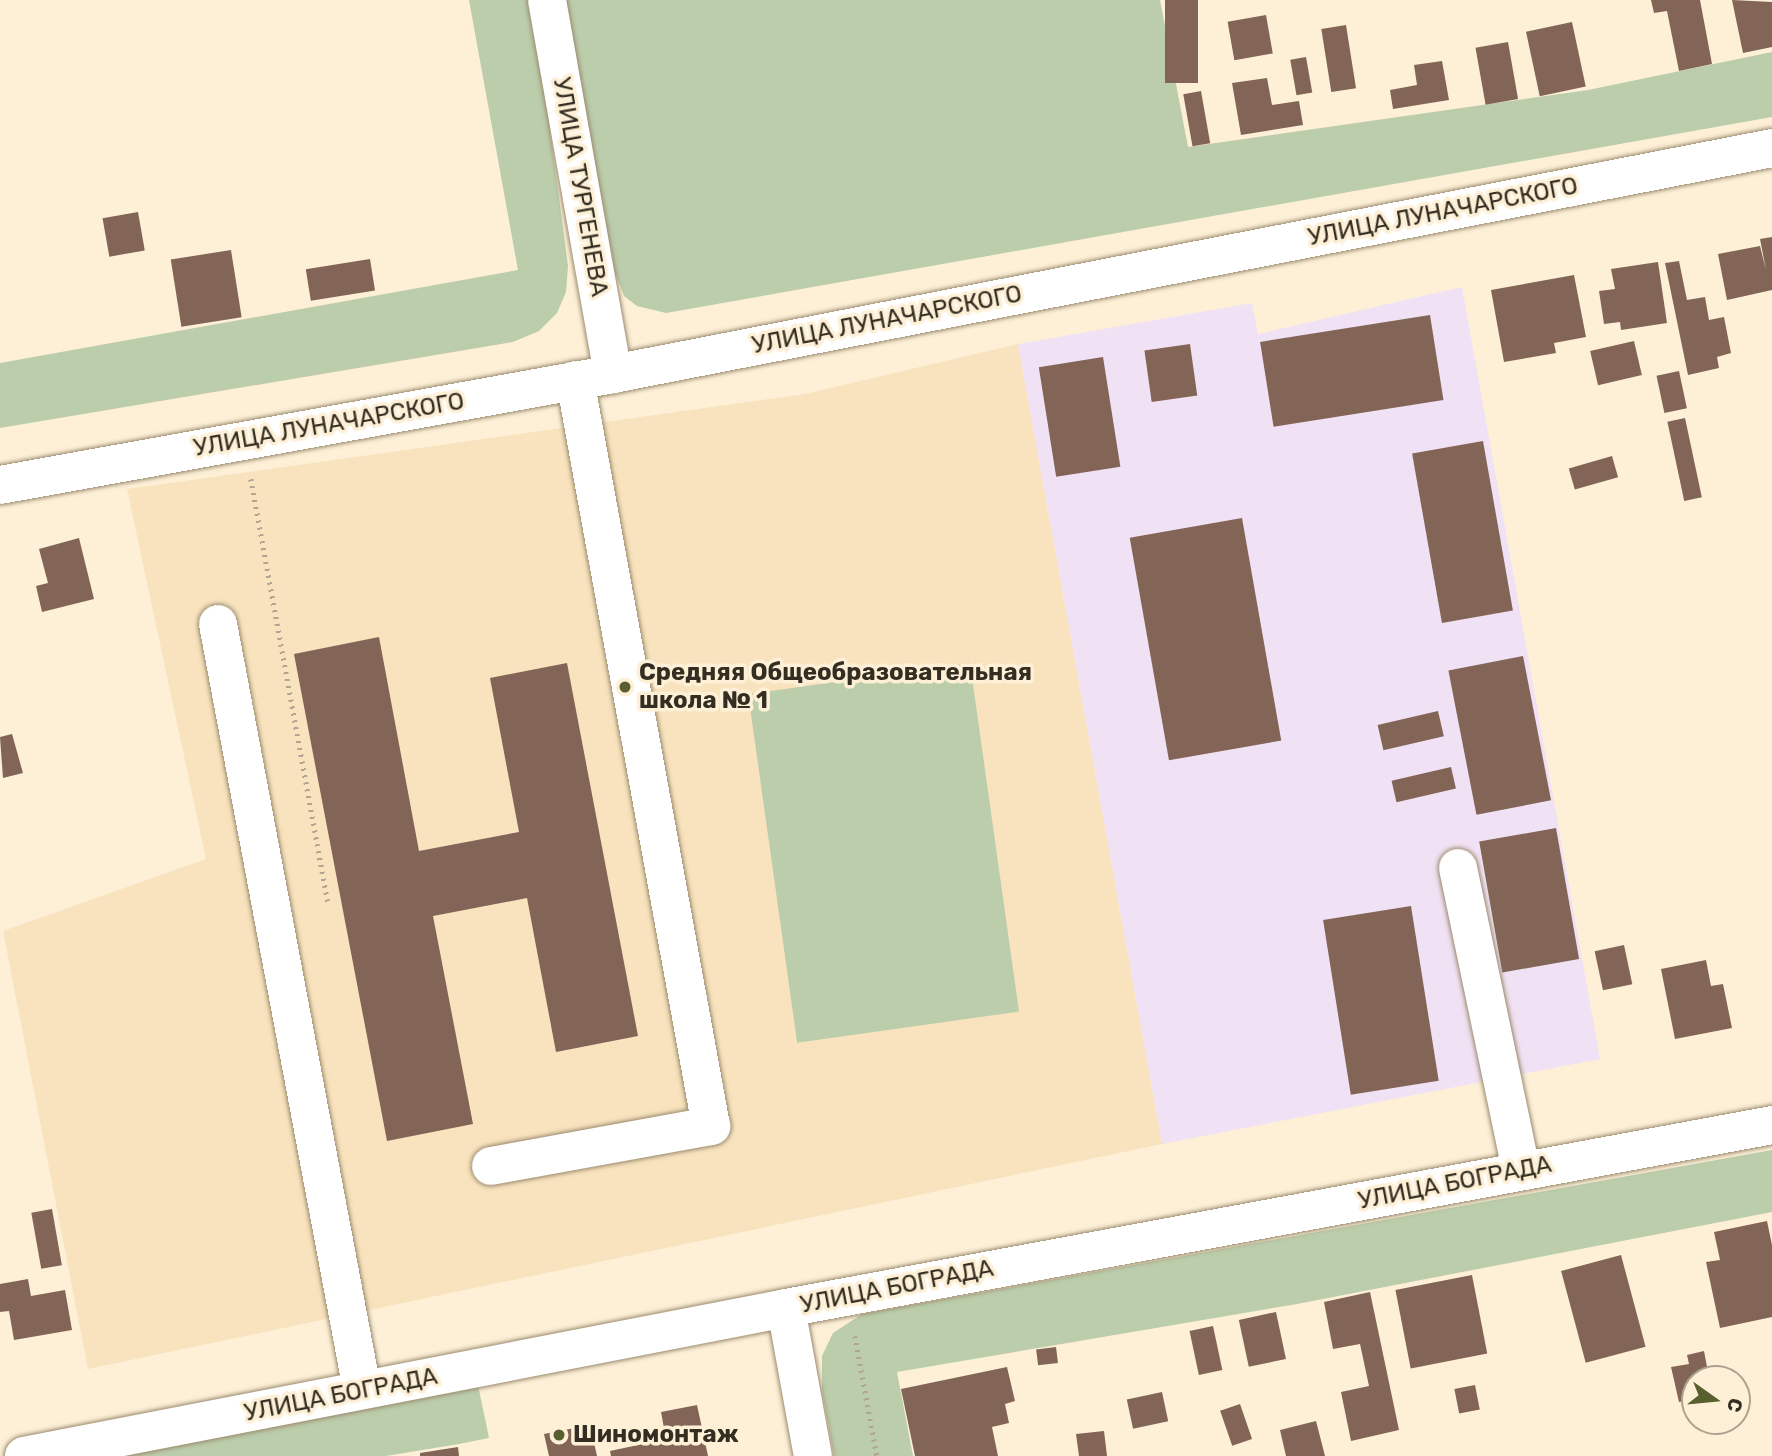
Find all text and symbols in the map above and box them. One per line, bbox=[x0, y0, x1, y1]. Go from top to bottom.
street label: УЛИЦА ТУРГЕНЕВА bbox=[547, 75, 613, 299]
street label: УЛИЦА ЛУНАЧАРСКОГО bbox=[1306, 172, 1580, 252]
street label: УЛИЦА ЛУНАЧАРСКОГО bbox=[750, 280, 1024, 360]
street label: УЛИЦА ЛУНАЧАРСКОГО bbox=[191, 387, 467, 463]
place label: Средняя Общеобразовательная школа № 1 bbox=[639, 659, 1032, 715]
marker: Средняя Общеобразовательная школа № 1 bbox=[617, 679, 633, 695]
street label: УЛИЦА БОГРАДА bbox=[1356, 1150, 1554, 1216]
street label: УЛИЦА БОГРАДА bbox=[798, 1254, 996, 1320]
street label: УЛИЦА БОГРАДА bbox=[242, 1362, 440, 1428]
north arrow bbox=[1681, 1365, 1751, 1435]
text: С bbox=[1722, 1396, 1748, 1414]
place label: Шиномонтаж bbox=[573, 1421, 739, 1449]
marker: Шиномонтаж bbox=[551, 1427, 567, 1443]

